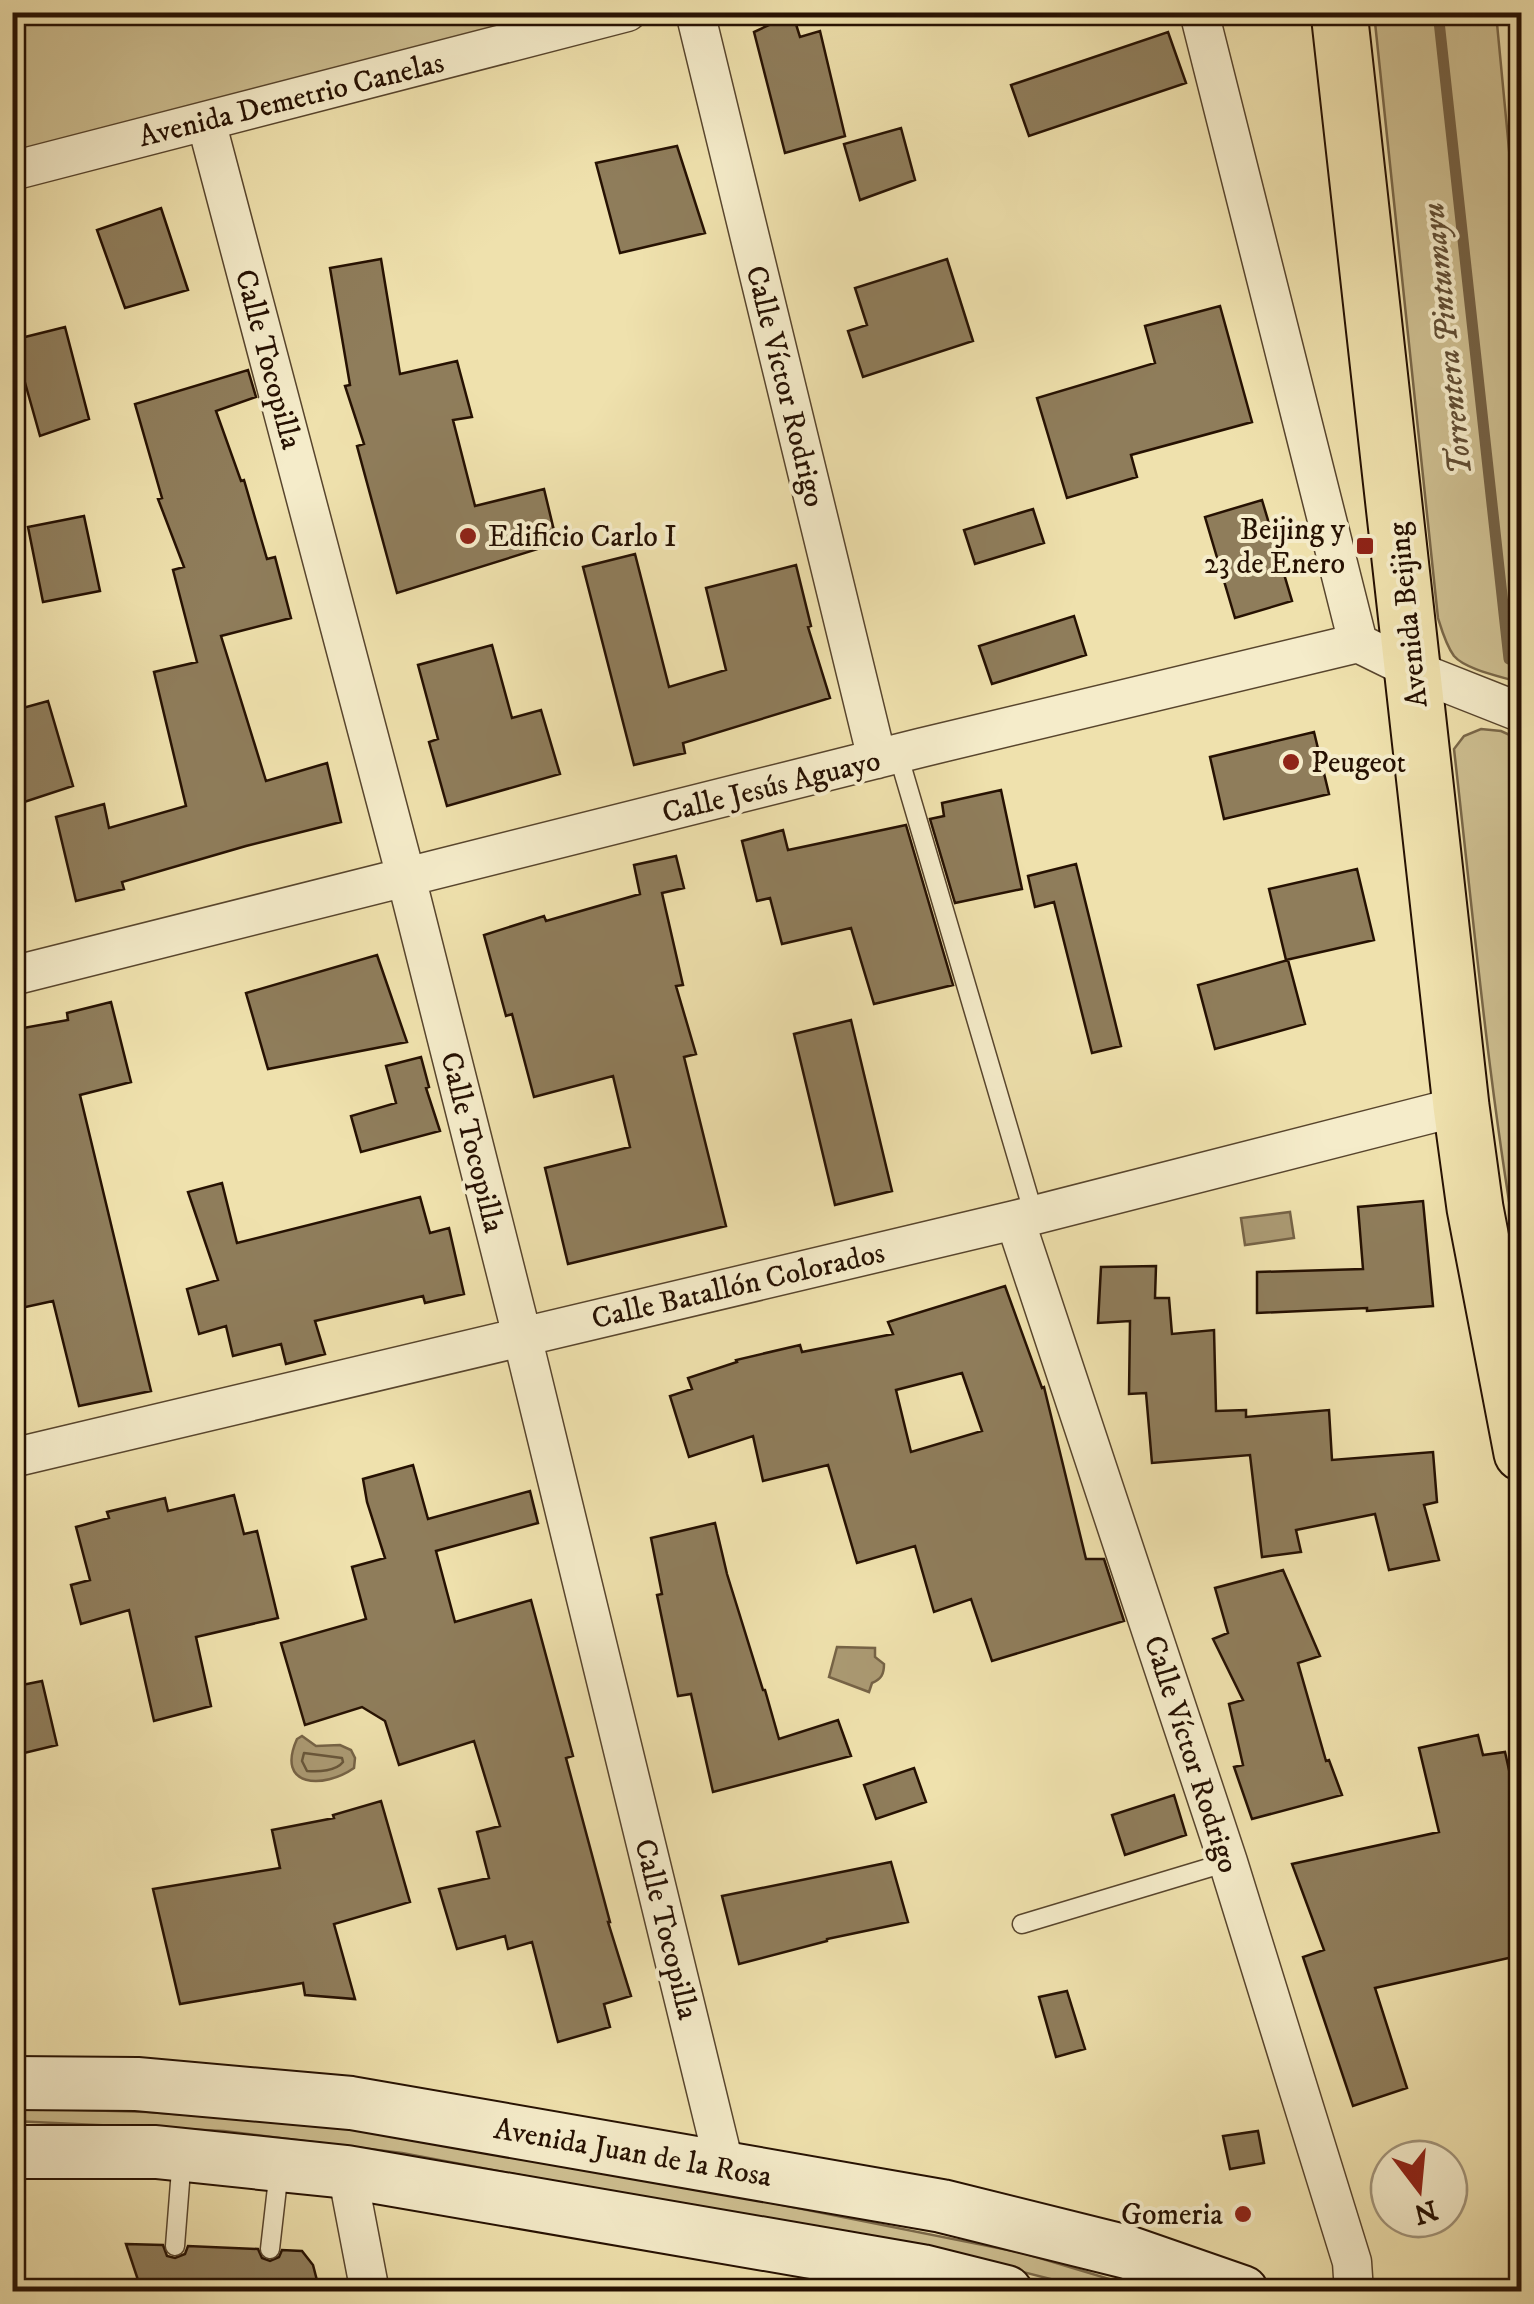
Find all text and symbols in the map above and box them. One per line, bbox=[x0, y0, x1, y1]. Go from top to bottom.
street label: Avenida Demetrio Canelas bbox=[135, 45, 448, 156]
water label: Torrentera Pintumayu bbox=[1414, 200, 1482, 477]
street label: Calle Víctor Rodrigo bbox=[737, 262, 832, 511]
street label: Calle Tocopilla bbox=[226, 265, 309, 454]
place label: Beijing y 23 de Enero bbox=[1204, 512, 1346, 583]
place label: Edificio Carlo I bbox=[488, 519, 677, 556]
street label: Avenida Beijing bbox=[1380, 520, 1437, 709]
marker: Edificio Carlo I bbox=[457, 525, 479, 547]
marker: Beijing y 23 de Enero bbox=[1354, 535, 1376, 557]
street label: Calle Jesús Aguayo bbox=[658, 742, 884, 832]
place label: Peugeot bbox=[1311, 745, 1406, 782]
marker: Peugeot bbox=[1280, 751, 1302, 773]
street label: Calle Tocopilla bbox=[431, 1048, 512, 1237]
street label: Calle Batallón Colorados bbox=[588, 1235, 888, 1338]
street label: Calle Víctor Rodrigo bbox=[1135, 1631, 1246, 1878]
street label: Calle Tocopilla bbox=[625, 1835, 706, 2024]
street label: Avenida Juan de la Rosa bbox=[491, 2111, 775, 2196]
north arrow bbox=[1369, 2139, 1469, 2239]
text: N bbox=[1410, 2192, 1441, 2232]
place label: Gomeria bbox=[1121, 2197, 1223, 2234]
marker: Gomeria bbox=[1232, 2203, 1254, 2225]

